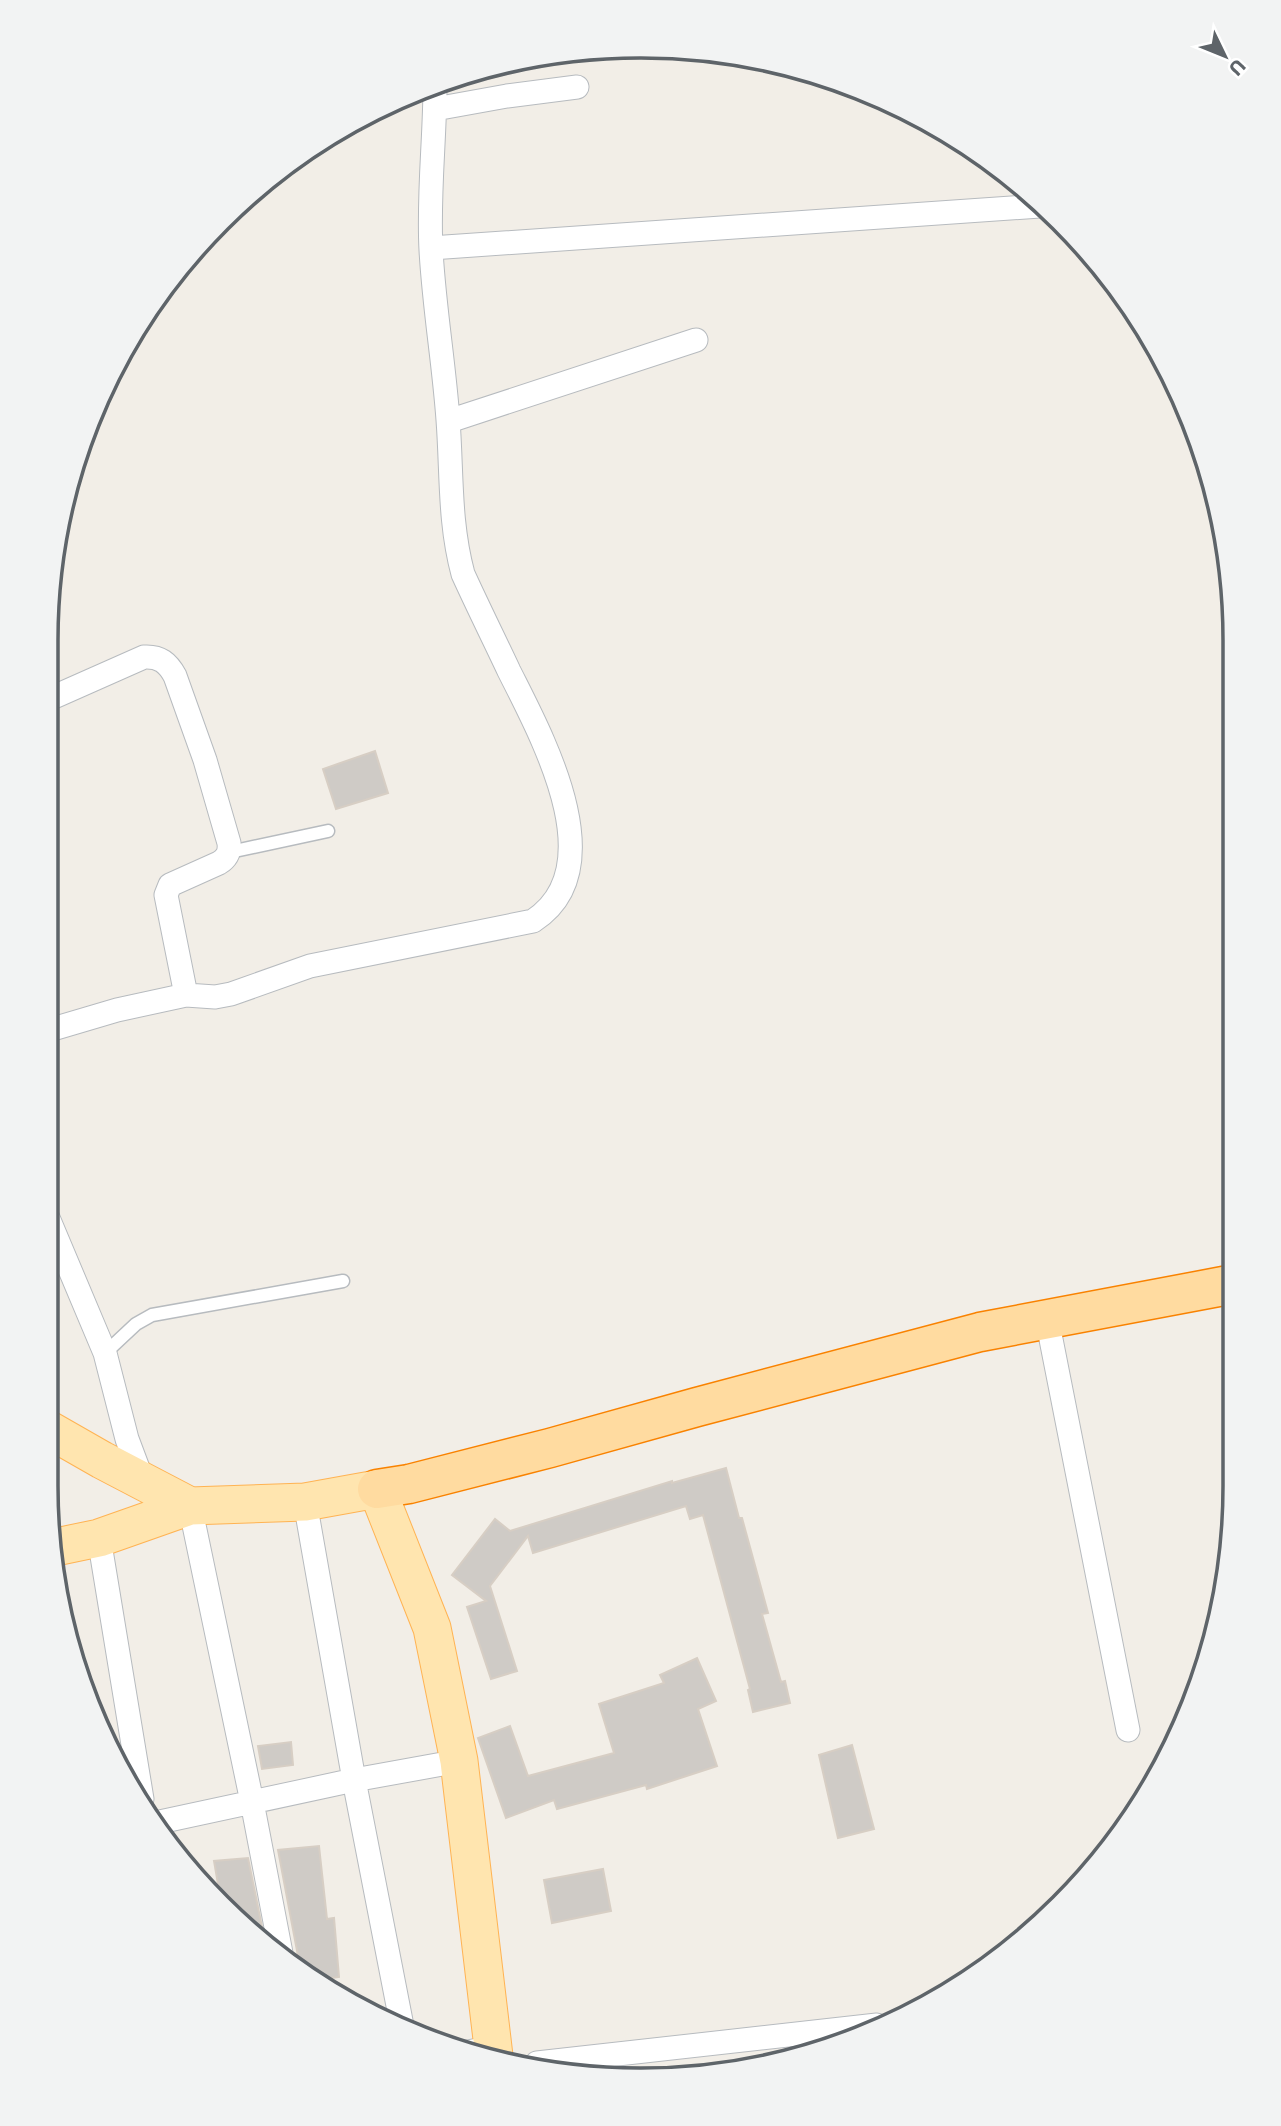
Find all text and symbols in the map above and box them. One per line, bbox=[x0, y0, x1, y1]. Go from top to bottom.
north arrow bbox=[1190, 21, 1260, 91]
text: U bbox=[1225, 55, 1251, 81]

